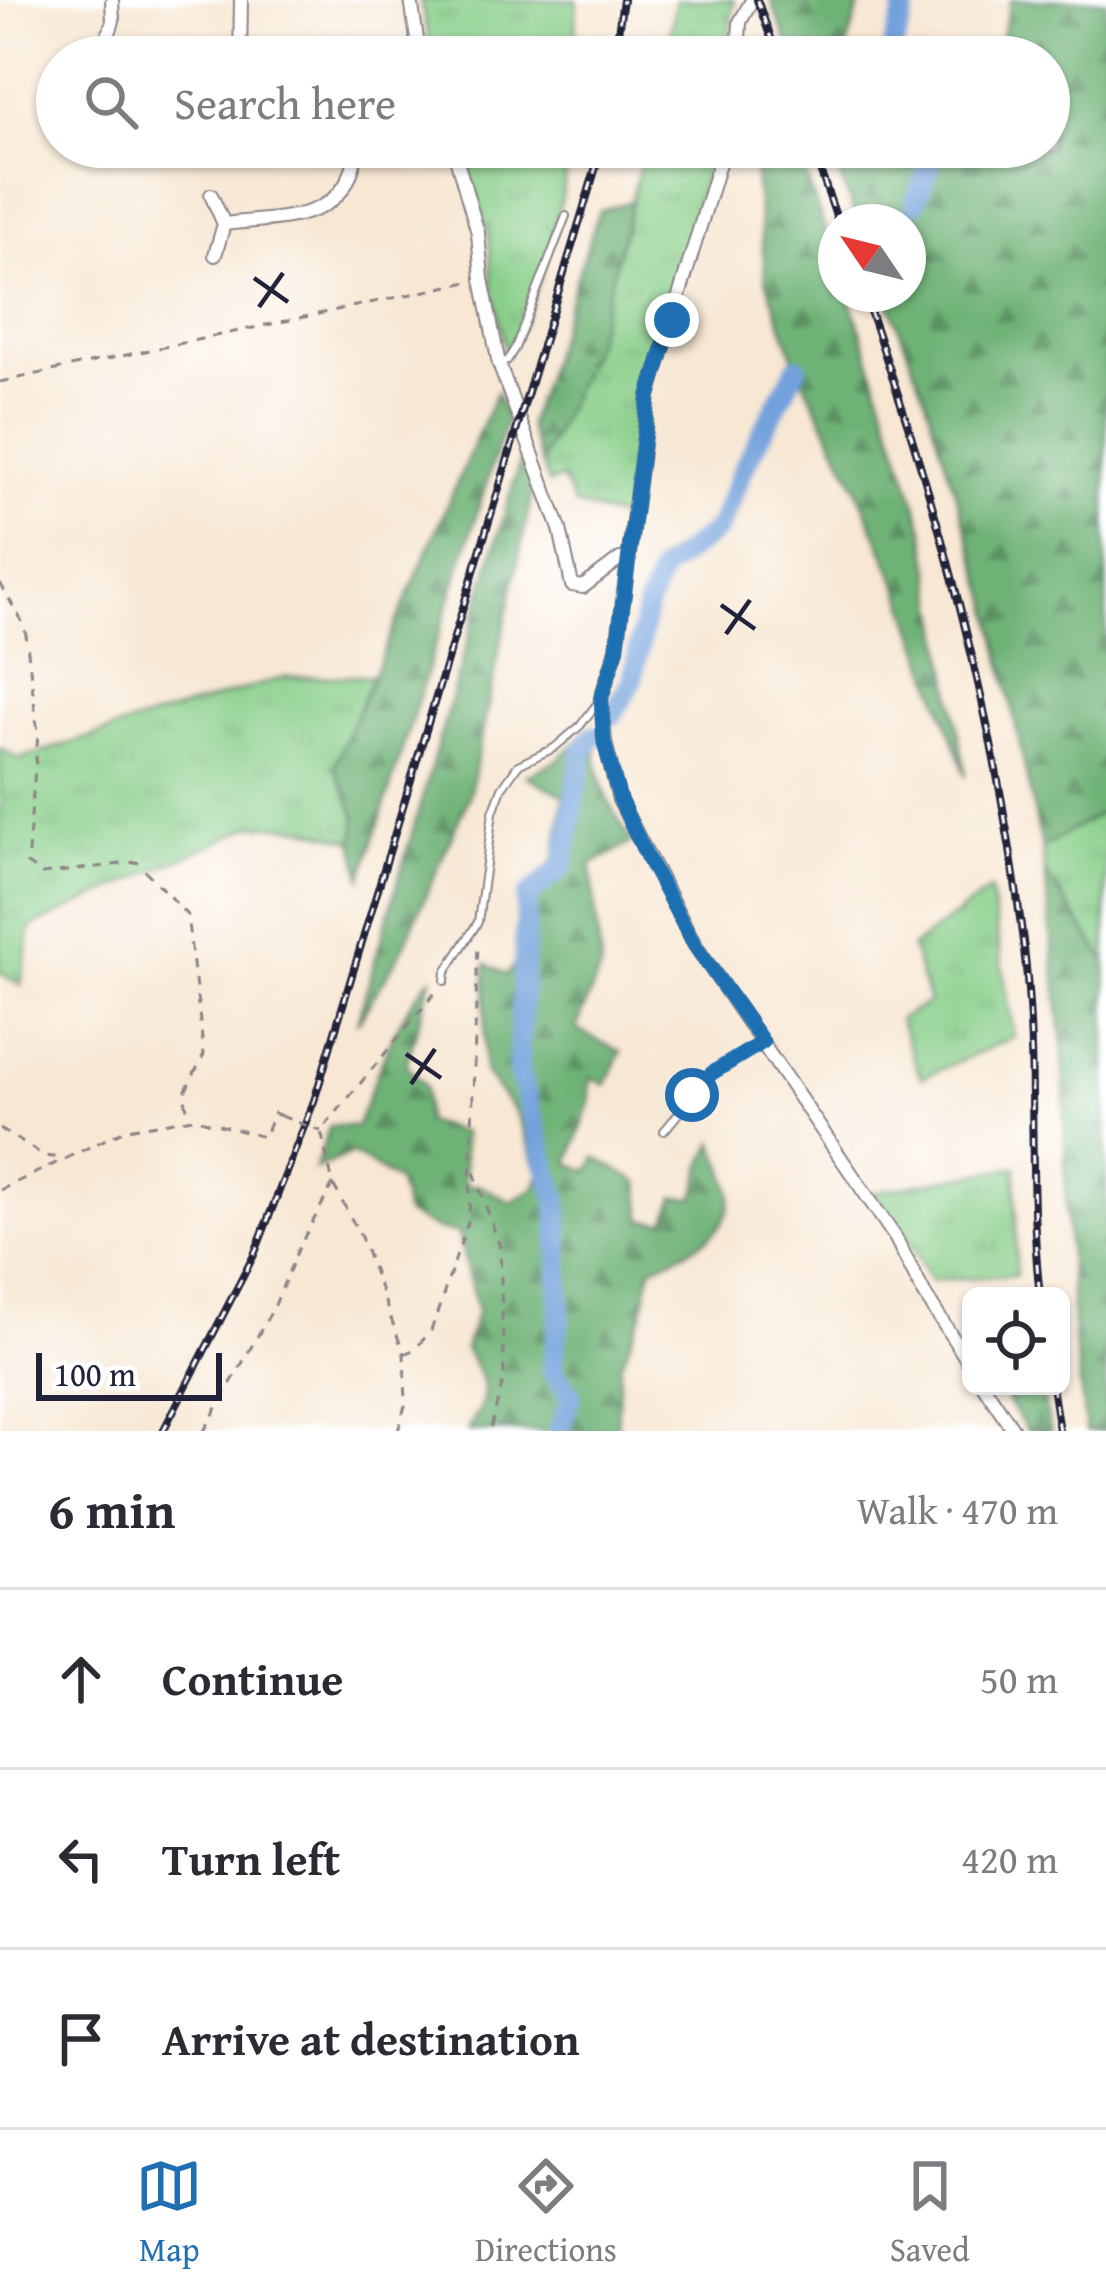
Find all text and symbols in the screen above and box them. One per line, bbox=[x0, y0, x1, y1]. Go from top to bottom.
search box bbox=[36, 36, 1070, 168]
icon: search bbox=[78, 69, 144, 135]
text: Search here bbox=[174, 70, 396, 135]
north arrow bbox=[818, 204, 926, 312]
route end bbox=[645, 293, 699, 347]
route start bbox=[665, 1068, 719, 1122]
map controls bbox=[962, 1287, 1070, 1395]
button: locate bbox=[962, 1287, 1070, 1395]
scale bar bbox=[36, 1347, 222, 1400]
text: 100 m bbox=[54, 1350, 136, 1398]
text: 6 min bbox=[48, 1472, 175, 1547]
text: Walk · 470 m bbox=[857, 1481, 1058, 1538]
icon: ahead bbox=[48, 1646, 114, 1712]
text: Continue bbox=[162, 1646, 343, 1711]
text: 50 m bbox=[980, 1650, 1058, 1707]
icon: left bbox=[48, 1826, 114, 1892]
text: Turn left bbox=[162, 1826, 340, 1891]
text: 420 m bbox=[961, 1830, 1058, 1887]
icon: arrive bbox=[48, 2006, 114, 2072]
text: Arrive at destination bbox=[162, 2006, 580, 2071]
tab: Map bbox=[136, 2153, 202, 2273]
tab: Directions bbox=[475, 2153, 617, 2273]
tab: Saved bbox=[890, 2153, 970, 2273]

